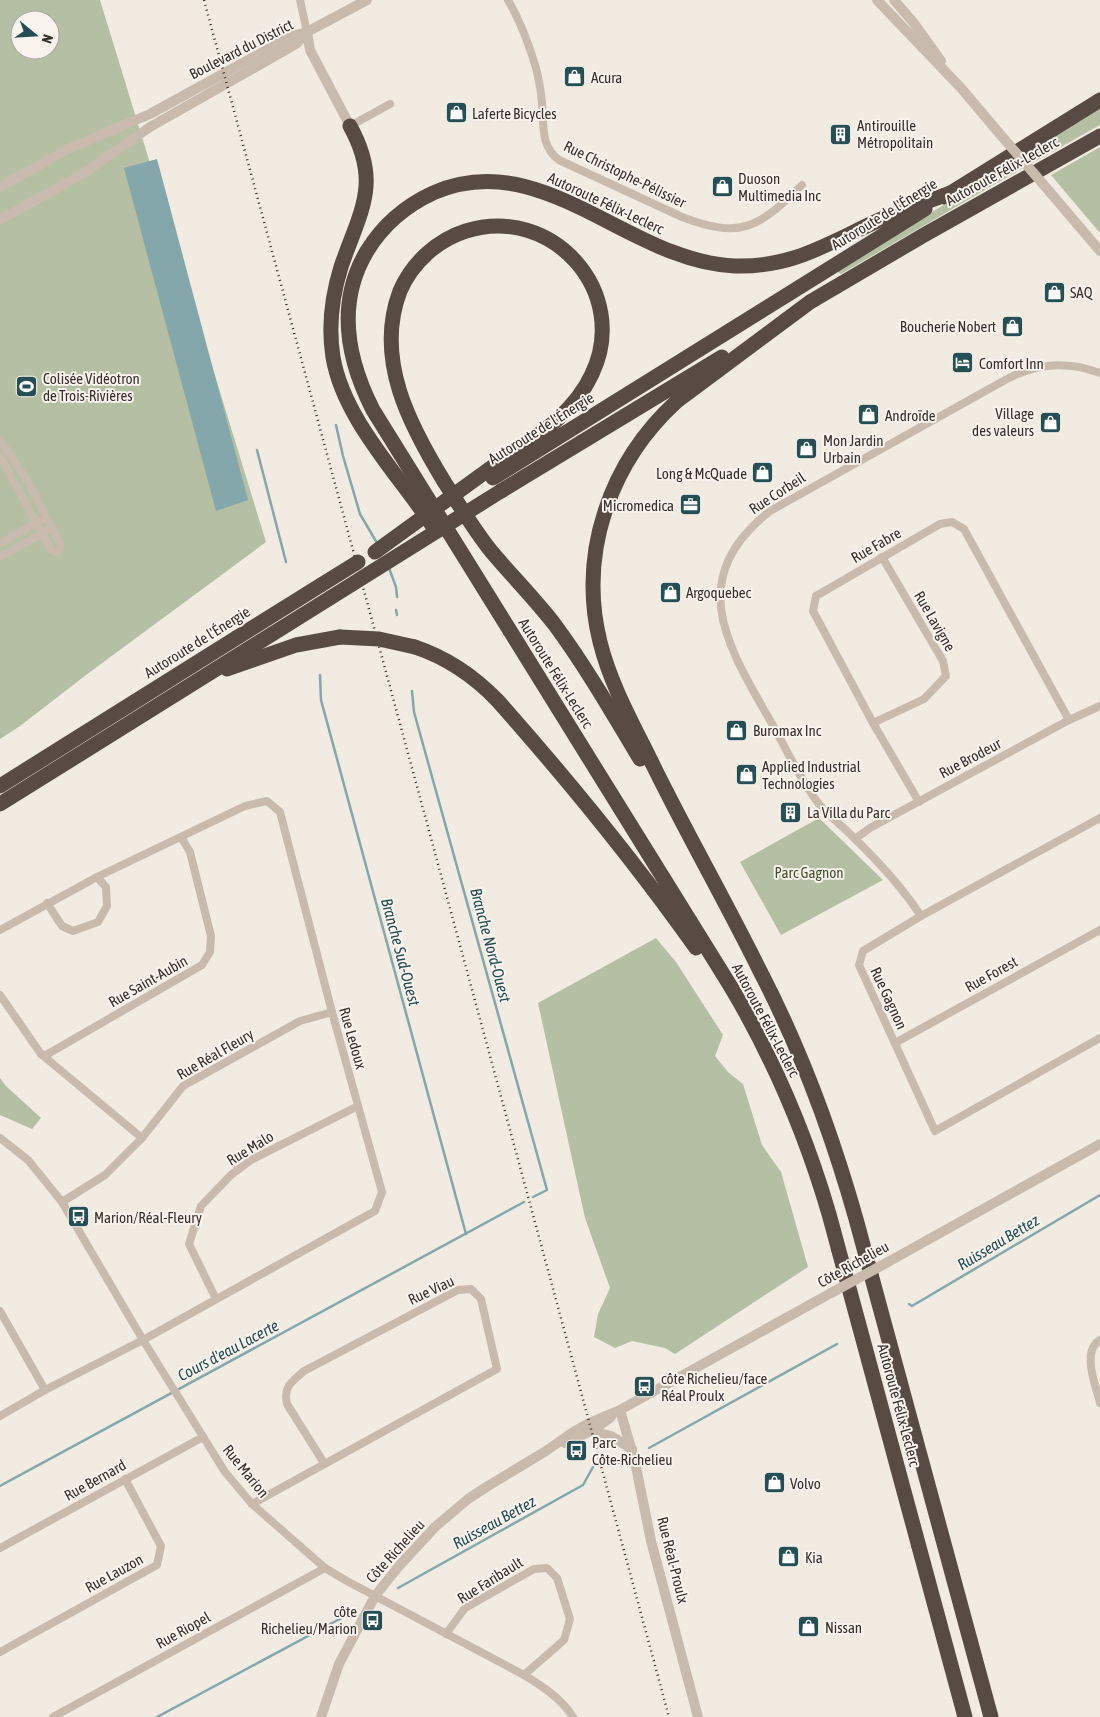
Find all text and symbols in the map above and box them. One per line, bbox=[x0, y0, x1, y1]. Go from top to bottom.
north arrow bbox=[10, 10, 60, 60]
street label: Boulevard du District bbox=[186, 16, 296, 82]
text: N bbox=[38, 33, 56, 45]
shop icon: Acura bbox=[563, 65, 587, 89]
place label: Acura bbox=[591, 69, 622, 86]
shop icon: Laferte Bicycles bbox=[444, 101, 468, 125]
place label: Laferte Bicycles bbox=[472, 105, 557, 122]
place label: Antirouille Métropolitain bbox=[857, 117, 933, 151]
building icon: Antirouille Métropolitain bbox=[829, 122, 853, 146]
street label: Autoroute Félix-Leclerc bbox=[943, 133, 1062, 209]
street label: Rue Christophe-Pélissier bbox=[561, 137, 689, 211]
street label: Autoroute Félix-Leclerc bbox=[545, 169, 667, 238]
place label: Duoson Multimedia Inc bbox=[738, 170, 821, 204]
shop icon: Duoson Multimedia Inc bbox=[710, 175, 734, 199]
street label: Autoroute de l'Énergie bbox=[828, 175, 940, 253]
shop icon: SAQ bbox=[1042, 280, 1066, 304]
place label: SAQ bbox=[1070, 284, 1093, 301]
shop icon: Boucherie Nobert bbox=[1000, 314, 1024, 338]
place label: Boucherie Nobert bbox=[900, 318, 996, 335]
hotel icon: Comfort Inn bbox=[951, 351, 975, 375]
place label: Comfort Inn bbox=[979, 355, 1044, 372]
place label: Colisée Vidéotron de Trois-Rivières bbox=[43, 370, 140, 404]
sports icon: Colisée Vidéotron de Trois-Rivières bbox=[15, 375, 39, 399]
street label: Autoroute de l'Énergie bbox=[485, 389, 597, 467]
shop icon: Androïde bbox=[857, 403, 881, 427]
place label: Village des valeurs bbox=[972, 405, 1034, 439]
place label: Androïde bbox=[885, 407, 936, 424]
shop icon: Village des valeurs bbox=[1038, 410, 1062, 434]
place label: Mon Jardin Urbain bbox=[823, 432, 883, 466]
shop icon: Mon Jardin Urbain bbox=[795, 437, 819, 461]
shop icon: Long & McQuade bbox=[751, 461, 775, 485]
place label: Long & McQuade bbox=[656, 465, 747, 482]
street label: Rue Corbeil bbox=[746, 469, 808, 517]
office icon: Micromedica bbox=[678, 493, 702, 517]
place label: Micromedica bbox=[603, 497, 674, 514]
street label: Rue Fabre bbox=[848, 524, 904, 566]
shop icon: Argoquebec bbox=[658, 580, 682, 604]
place label: Argoquebec bbox=[686, 584, 752, 601]
street label: Rue Lavigne bbox=[911, 588, 959, 654]
street label: Autoroute de l'Énergie bbox=[141, 603, 253, 681]
street label: Autoroute Félix-Leclerc bbox=[515, 615, 597, 731]
shop icon: Buromax Inc bbox=[725, 718, 749, 742]
place label: Buromax Inc bbox=[753, 722, 822, 739]
street label: Rue Brodeur bbox=[936, 734, 1004, 781]
place label: Applied Industrial Technologies bbox=[762, 758, 861, 792]
shop icon: Applied Industrial Technologies bbox=[734, 763, 758, 787]
building icon: La Villa du Parc bbox=[779, 800, 803, 824]
place label: La Villa du Parc bbox=[807, 804, 890, 821]
park label: Parc Gagnon bbox=[774, 864, 844, 881]
water label: Branche Nord-Ouest bbox=[467, 886, 515, 1004]
water label: Branche Sud-Ouest bbox=[378, 896, 424, 1008]
street label: Rue Saint-Aubin bbox=[106, 952, 190, 1010]
street label: Rue Forest bbox=[962, 953, 1020, 995]
street label: Autoroute Félix-Leclerc bbox=[729, 960, 803, 1080]
street label: Rue Gagnon bbox=[867, 964, 911, 1032]
street label: Rue Ledoux bbox=[336, 1005, 370, 1071]
street label: Rue Réal Fleury bbox=[174, 1025, 256, 1083]
street label: Rue Malo bbox=[224, 1127, 276, 1169]
bus stop icon: Marion/Réal-Fleury bbox=[66, 1205, 90, 1229]
place label: Marion/Réal-Fleury bbox=[94, 1209, 202, 1226]
water label: Ruisseau Bettez bbox=[954, 1210, 1042, 1273]
street label: Côte Richelieu bbox=[814, 1237, 892, 1291]
street label: Rue Viau bbox=[405, 1272, 457, 1308]
water label: Cours d'eau Lacerte bbox=[174, 1316, 282, 1384]
street label: Autoroute Félix-Leclerc bbox=[874, 1342, 924, 1469]
place label: côte Richelieu/face Réal Proulx bbox=[661, 1370, 767, 1404]
bus stop icon: côte Richelieu/face Réal Proulx bbox=[633, 1375, 657, 1399]
place label: Parc Côte-Richelieu bbox=[592, 1434, 673, 1468]
bus stop icon: Parc Côte-Richelieu bbox=[564, 1439, 588, 1463]
street label: Rue Marion bbox=[220, 1441, 272, 1501]
street label: Rue Bernard bbox=[61, 1456, 129, 1504]
shop icon: Volvo bbox=[762, 1471, 786, 1495]
place label: Volvo bbox=[790, 1475, 821, 1492]
water label: Ruisseau Bettez bbox=[449, 1492, 539, 1552]
street label: Rue Réal-Proulx bbox=[654, 1515, 692, 1605]
street label: Côte Richelieu bbox=[362, 1516, 428, 1586]
shop icon: Kia bbox=[777, 1545, 801, 1569]
place label: Kia bbox=[805, 1549, 823, 1566]
street label: Rue Lauzon bbox=[82, 1550, 146, 1596]
street label: Rue Faribault bbox=[454, 1553, 526, 1607]
place label: côte Richelieu/Marion bbox=[261, 1603, 357, 1637]
street label: Rue Riopel bbox=[153, 1608, 213, 1652]
bus stop icon: côte Richelieu/Marion bbox=[361, 1608, 385, 1632]
shop icon: Nissan bbox=[797, 1615, 821, 1639]
place label: Nissan bbox=[825, 1619, 862, 1636]

